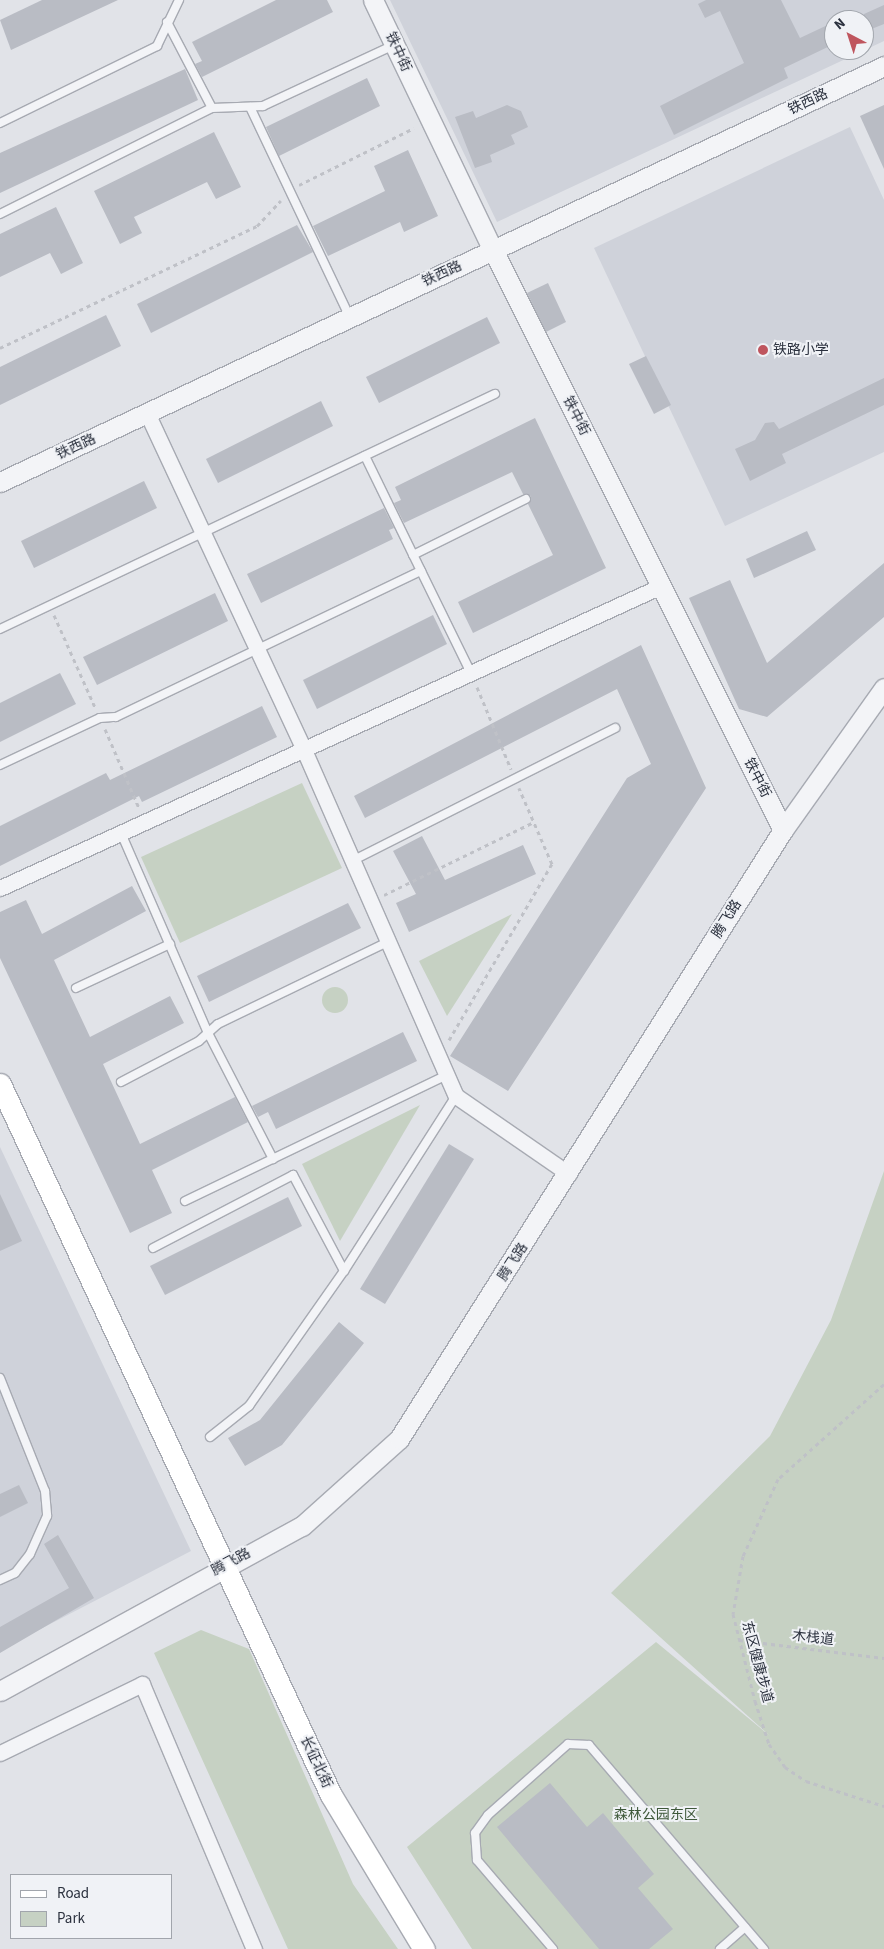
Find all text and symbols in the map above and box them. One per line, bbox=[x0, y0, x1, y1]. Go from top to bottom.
north arrow bbox=[824, 10, 874, 60]
text: N bbox=[830, 14, 850, 35]
street label: 铁中街 bbox=[382, 29, 414, 75]
street label: 铁西路 bbox=[785, 86, 831, 118]
street label: 铁西路 bbox=[419, 258, 465, 290]
place label: 铁路小学 bbox=[773, 342, 829, 358]
marker: 铁路小学 bbox=[757, 344, 769, 356]
street label: 铁中街 bbox=[559, 393, 593, 439]
street label: 铁西路 bbox=[53, 431, 99, 463]
street label: 铁中街 bbox=[740, 755, 774, 801]
street label: 腾飞路 bbox=[709, 897, 745, 941]
street label: 腾飞路 bbox=[495, 1240, 531, 1284]
street label: 腾飞路 bbox=[209, 1545, 253, 1579]
street label: 东区健康步道 bbox=[738, 1619, 776, 1705]
street label: 木栈道 bbox=[791, 1627, 835, 1649]
street label: 长征北街 bbox=[297, 1733, 335, 1791]
park label: 森林公园东区 bbox=[614, 1807, 698, 1823]
legend bbox=[10, 1874, 172, 1939]
text: Road bbox=[57, 1883, 89, 1904]
text: Park bbox=[57, 1908, 85, 1929]

